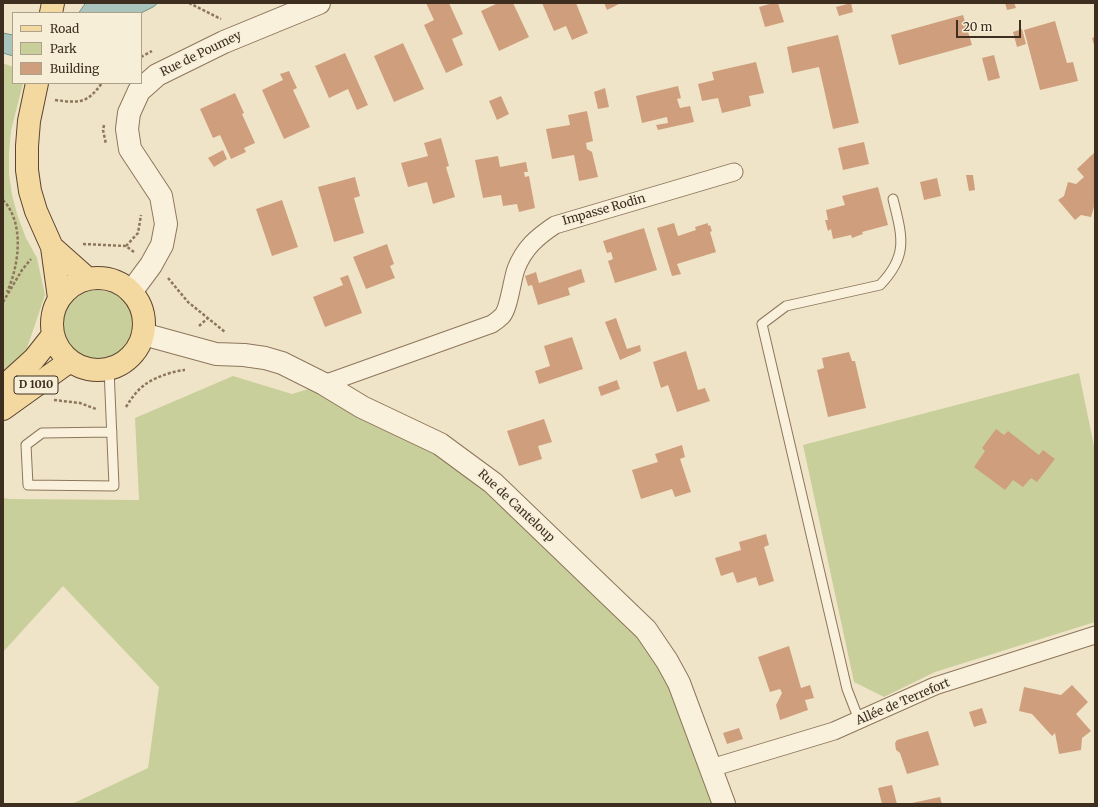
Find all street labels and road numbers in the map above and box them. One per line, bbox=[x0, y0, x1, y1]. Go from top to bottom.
street label: Rue de Poumey bbox=[158, 28, 244, 80]
street label: Impasse Rodin bbox=[561, 191, 647, 229]
road number: D 1010 bbox=[14, 376, 58, 394]
street label: Rue de Canteloup bbox=[475, 467, 557, 545]
street label: Allée de Terrefort bbox=[854, 676, 952, 728]

